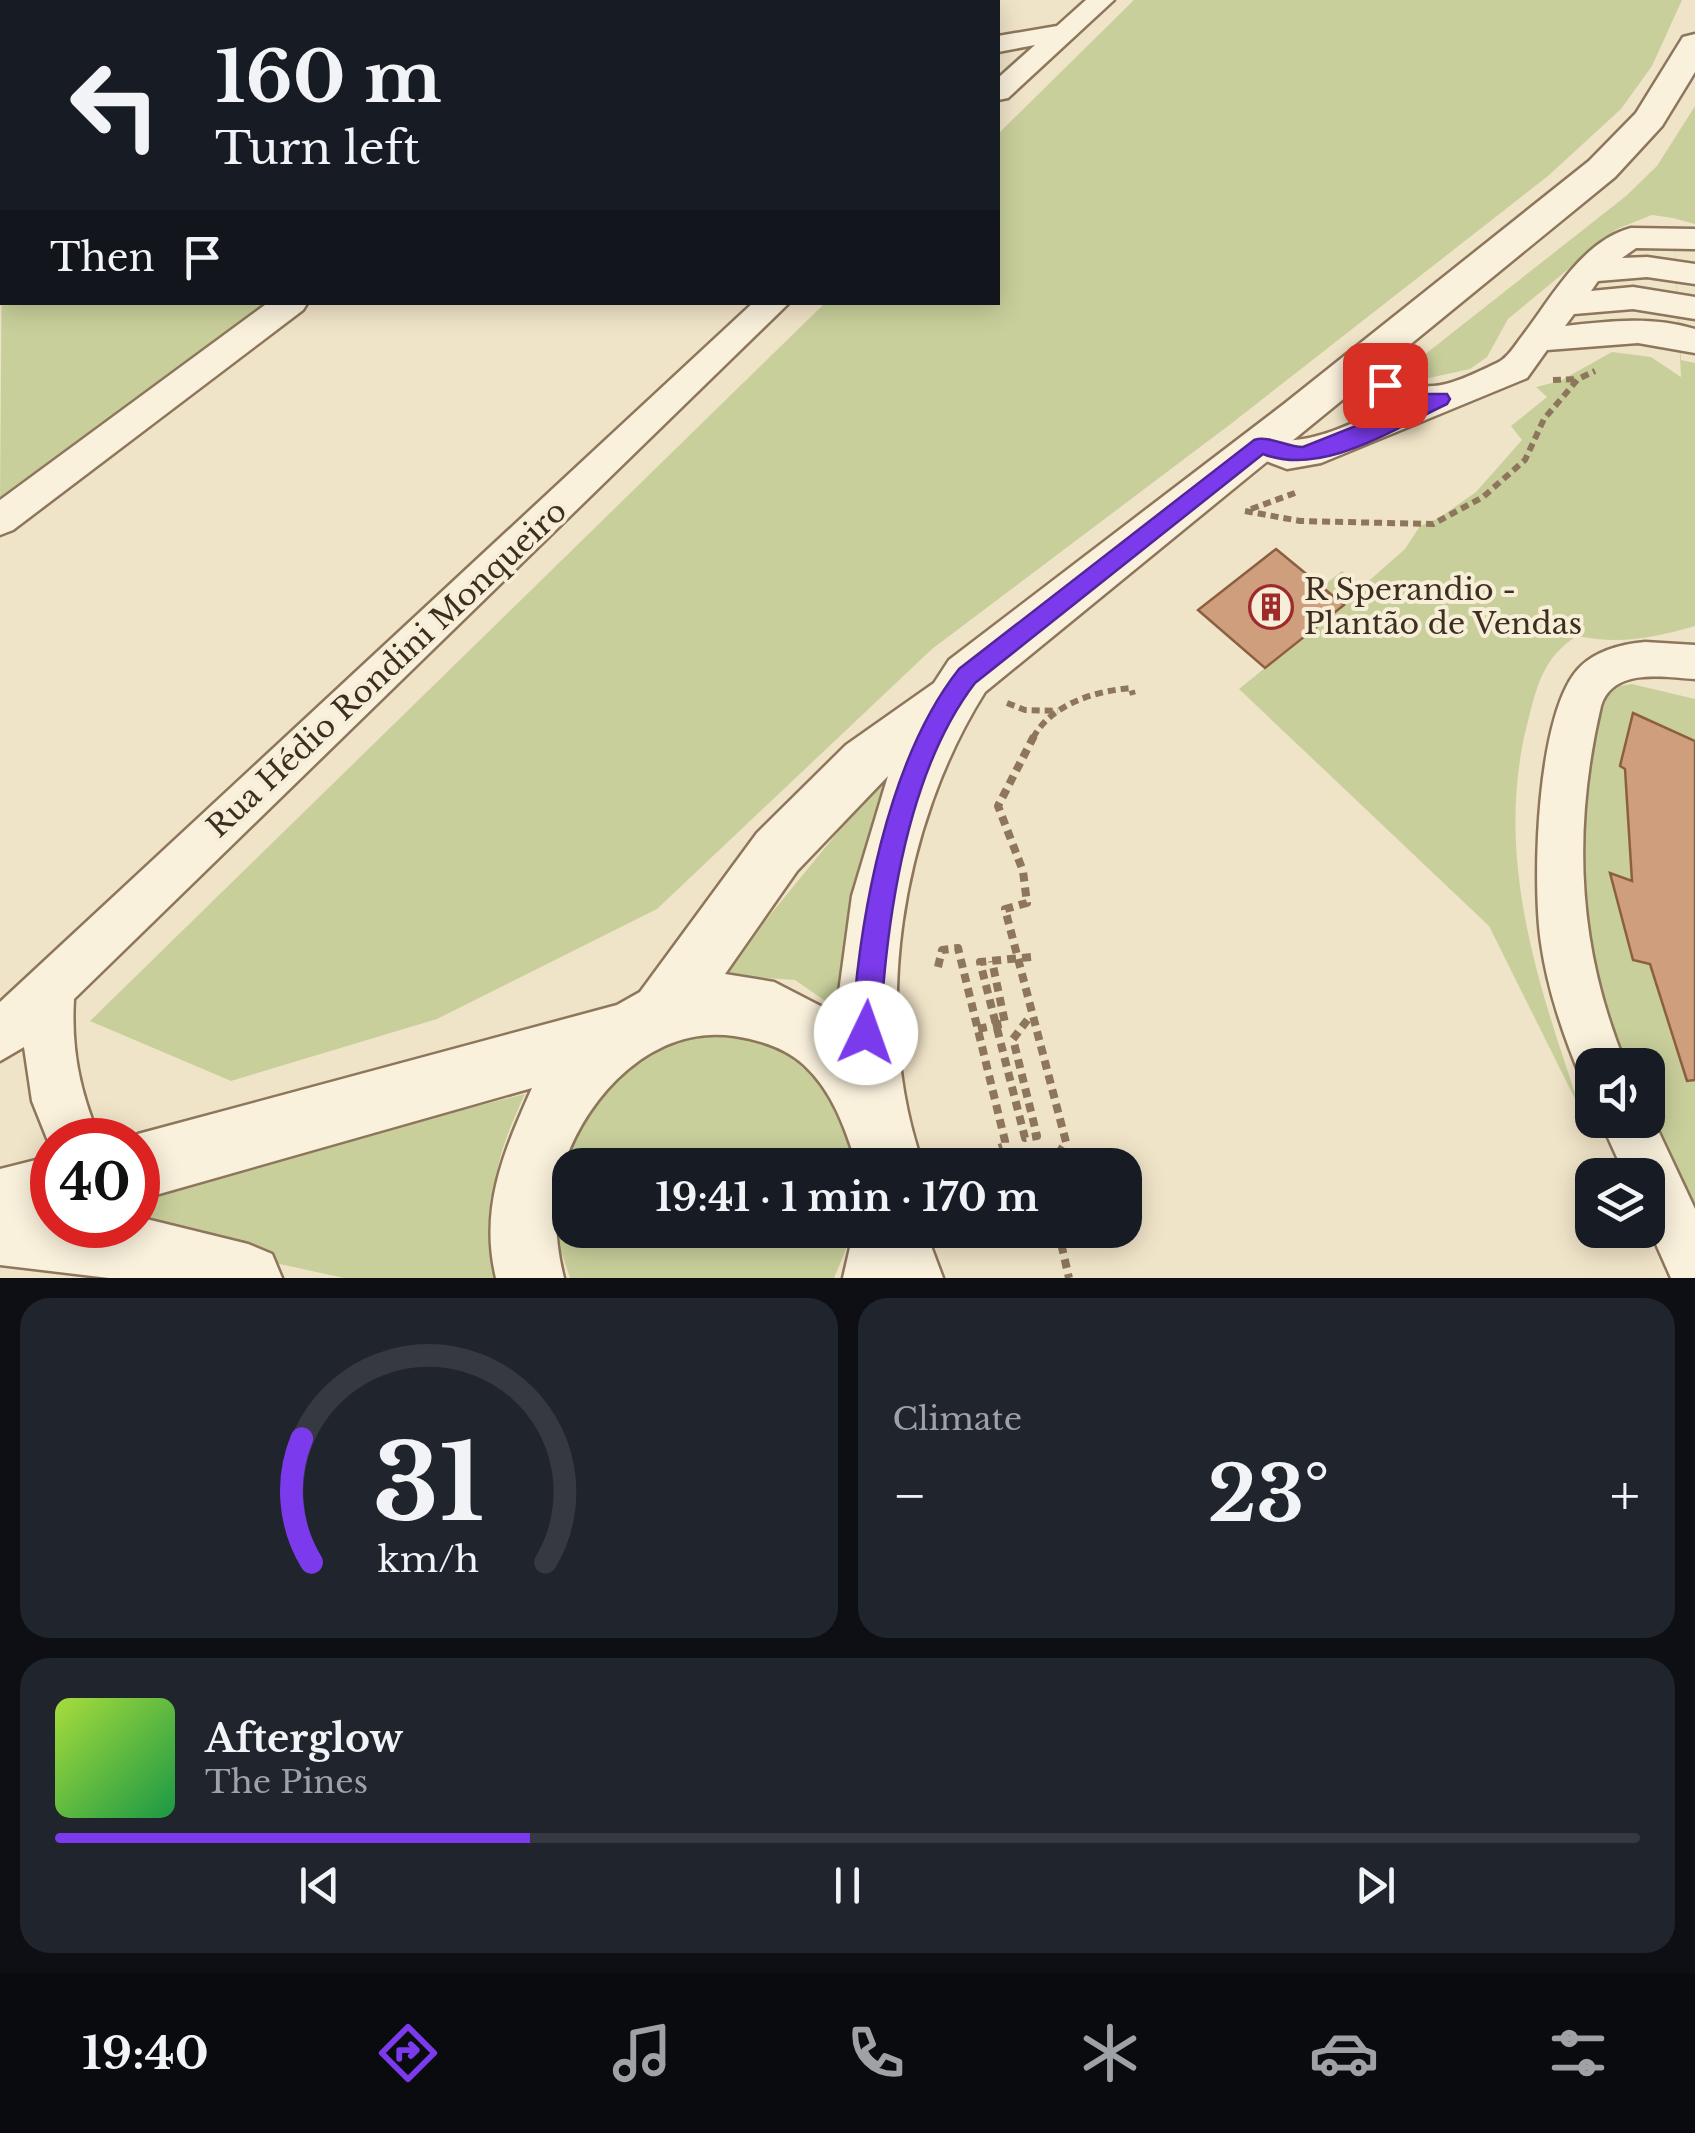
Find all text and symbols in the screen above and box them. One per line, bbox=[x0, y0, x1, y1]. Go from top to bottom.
text: 160 m bbox=[215, 34, 442, 121]
icon: left bbox=[50, 40, 180, 170]
text: Turn left bbox=[215, 120, 420, 176]
icon: arrive bbox=[175, 230, 230, 285]
text: Then bbox=[50, 234, 155, 281]
pin bbox=[1343, 343, 1428, 428]
icon: arrive bbox=[1358, 358, 1413, 413]
street label: Rua Hédio Rondini Monqueiro bbox=[199, 492, 574, 845]
place label: R Sperandio - Plantão de Vendas bbox=[1304, 571, 1582, 642]
building icon: R Sperandio - Plantão de Vendas bbox=[1248, 584, 1294, 630]
position arrow bbox=[814, 981, 918, 1085]
map controls bbox=[1575, 1048, 1665, 1248]
button: sound bbox=[1575, 1048, 1665, 1138]
speed limit sign: 40 bbox=[30, 1118, 160, 1248]
button: layers bbox=[1575, 1158, 1665, 1248]
text: 19:41 · 1 min · 170 m bbox=[655, 1174, 1039, 1221]
text: Climate bbox=[893, 1399, 1022, 1439]
text: 31 bbox=[373, 1419, 485, 1548]
text: 23° bbox=[1208, 1448, 1329, 1541]
text: − bbox=[893, 1462, 927, 1530]
text: + bbox=[1610, 1462, 1640, 1530]
text: km/h bbox=[378, 1537, 479, 1582]
text: Afterglow bbox=[205, 1715, 403, 1762]
text: The Pines bbox=[205, 1762, 368, 1802]
icon: previous bbox=[292, 1858, 347, 1913]
icon: pause bbox=[820, 1858, 875, 1913]
icon: next bbox=[1348, 1858, 1403, 1913]
icon: directions bbox=[373, 2018, 443, 2088]
icon: music bbox=[607, 2018, 677, 2088]
icon: phone bbox=[841, 2018, 911, 2088]
icon: climate bbox=[1075, 2018, 1145, 2088]
icon: car bbox=[1309, 2018, 1379, 2088]
icon: filters bbox=[1543, 2018, 1613, 2088]
text: 19:40 bbox=[82, 2025, 209, 2081]

